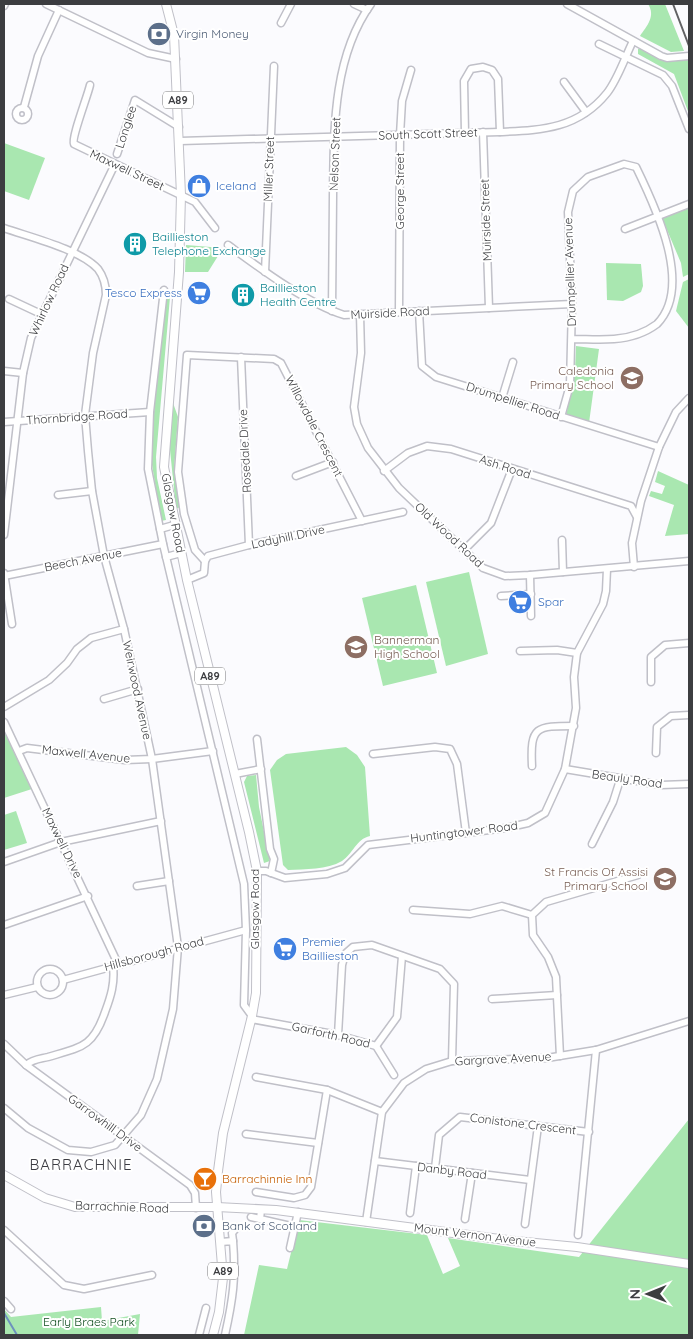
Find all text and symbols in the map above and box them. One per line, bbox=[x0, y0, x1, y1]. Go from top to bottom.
bank icon: Virgin Money bbox=[146, 21, 172, 47]
place label: Virgin Money bbox=[176, 26, 249, 41]
road number: A89 bbox=[163, 92, 193, 108]
street label: Longlee bbox=[112, 103, 140, 150]
street label: Nelson Street bbox=[326, 117, 343, 191]
street label: South Scott Street bbox=[378, 124, 478, 143]
street label: Miller Street bbox=[260, 136, 277, 202]
street label: Maxwell Street bbox=[88, 146, 167, 193]
street label: George Street bbox=[392, 153, 407, 229]
shop icon: Iceland bbox=[186, 173, 212, 199]
place label: Iceland bbox=[216, 178, 256, 193]
street label: Muirside Street bbox=[477, 179, 494, 261]
street label: Drumpellier Avenue bbox=[560, 217, 579, 327]
place label: Baillieston Telephone Exchange bbox=[152, 229, 266, 258]
building icon: Baillieston Telephone Exchange bbox=[122, 231, 148, 257]
street label: Whirlow Road bbox=[25, 261, 72, 338]
supermarket icon: Tesco Express bbox=[186, 280, 212, 306]
place label: Baillieston Health Centre bbox=[260, 280, 337, 309]
building icon: Baillieston Health Centre bbox=[230, 282, 256, 308]
place label: Tesco Express bbox=[105, 285, 182, 300]
street label: Muirside Road bbox=[350, 303, 430, 322]
place label: Caledonia Primary School bbox=[530, 363, 614, 392]
school or university icon: Caledonia Primary School bbox=[619, 365, 645, 391]
street label: Willowdale Crescent bbox=[282, 373, 346, 479]
street label: Drumpellier Road bbox=[464, 378, 562, 423]
street label: Thornbridge Road bbox=[26, 405, 128, 428]
street label: Rosedale Drive bbox=[235, 409, 254, 493]
street label: Ash Road bbox=[478, 451, 533, 482]
street label: Glasgow Road bbox=[158, 472, 189, 554]
street label: Old Wood Road bbox=[412, 499, 487, 570]
street label: Ladyhill Drive bbox=[250, 521, 326, 552]
street label: Beech Avenue bbox=[43, 545, 123, 574]
supermarket icon: Spar bbox=[507, 589, 533, 615]
place label: Spar bbox=[538, 594, 564, 609]
place label: Bannerman High School bbox=[374, 632, 440, 661]
school or university icon: Bannerman High School bbox=[343, 634, 369, 660]
street label: Weirwood Avenue bbox=[120, 639, 155, 741]
road number: A89 bbox=[195, 668, 225, 684]
street label: Maxwell Avenue bbox=[41, 741, 131, 766]
street label: Beauly Road bbox=[591, 766, 663, 791]
street label: Maxwell Drive bbox=[39, 805, 86, 881]
street label: Huntingtower Road bbox=[409, 817, 519, 846]
place label: St Francis Of Assisi Primary School bbox=[544, 864, 648, 893]
school or university icon: St Francis Of Assisi Primary School bbox=[652, 866, 678, 892]
street label: Glasgow Road bbox=[247, 869, 262, 949]
street label: Hillsborough Road bbox=[102, 933, 205, 974]
place label: Premier Baillieston bbox=[302, 934, 358, 963]
supermarket icon: Premier Baillieston bbox=[272, 936, 298, 962]
street label: Garforth Road bbox=[290, 1018, 372, 1051]
street label: Gargrave Avenue bbox=[454, 1048, 552, 1069]
street label: Garrowhill Drive bbox=[65, 1091, 146, 1155]
street label: Conistone Crescent bbox=[469, 1110, 577, 1137]
district label: BARRACHNIE bbox=[30, 1155, 133, 1174]
street label: Danby Road bbox=[416, 1159, 488, 1182]
bar icon: Barrachinnie Inn bbox=[192, 1166, 218, 1192]
place label: Barrachinnie Inn bbox=[222, 1171, 312, 1186]
street label: Barrachnie Road bbox=[75, 1197, 169, 1216]
bank icon: Bank of Scotland bbox=[191, 1213, 217, 1239]
place label: Bank of Scotland bbox=[222, 1218, 317, 1233]
street label: Mount Vernon Avenue bbox=[413, 1220, 537, 1249]
road number: A89 bbox=[208, 1262, 238, 1280]
north arrow bbox=[623, 1269, 673, 1319]
text: N bbox=[626, 1289, 644, 1300]
park label: Early Braes Park bbox=[43, 1314, 135, 1329]

